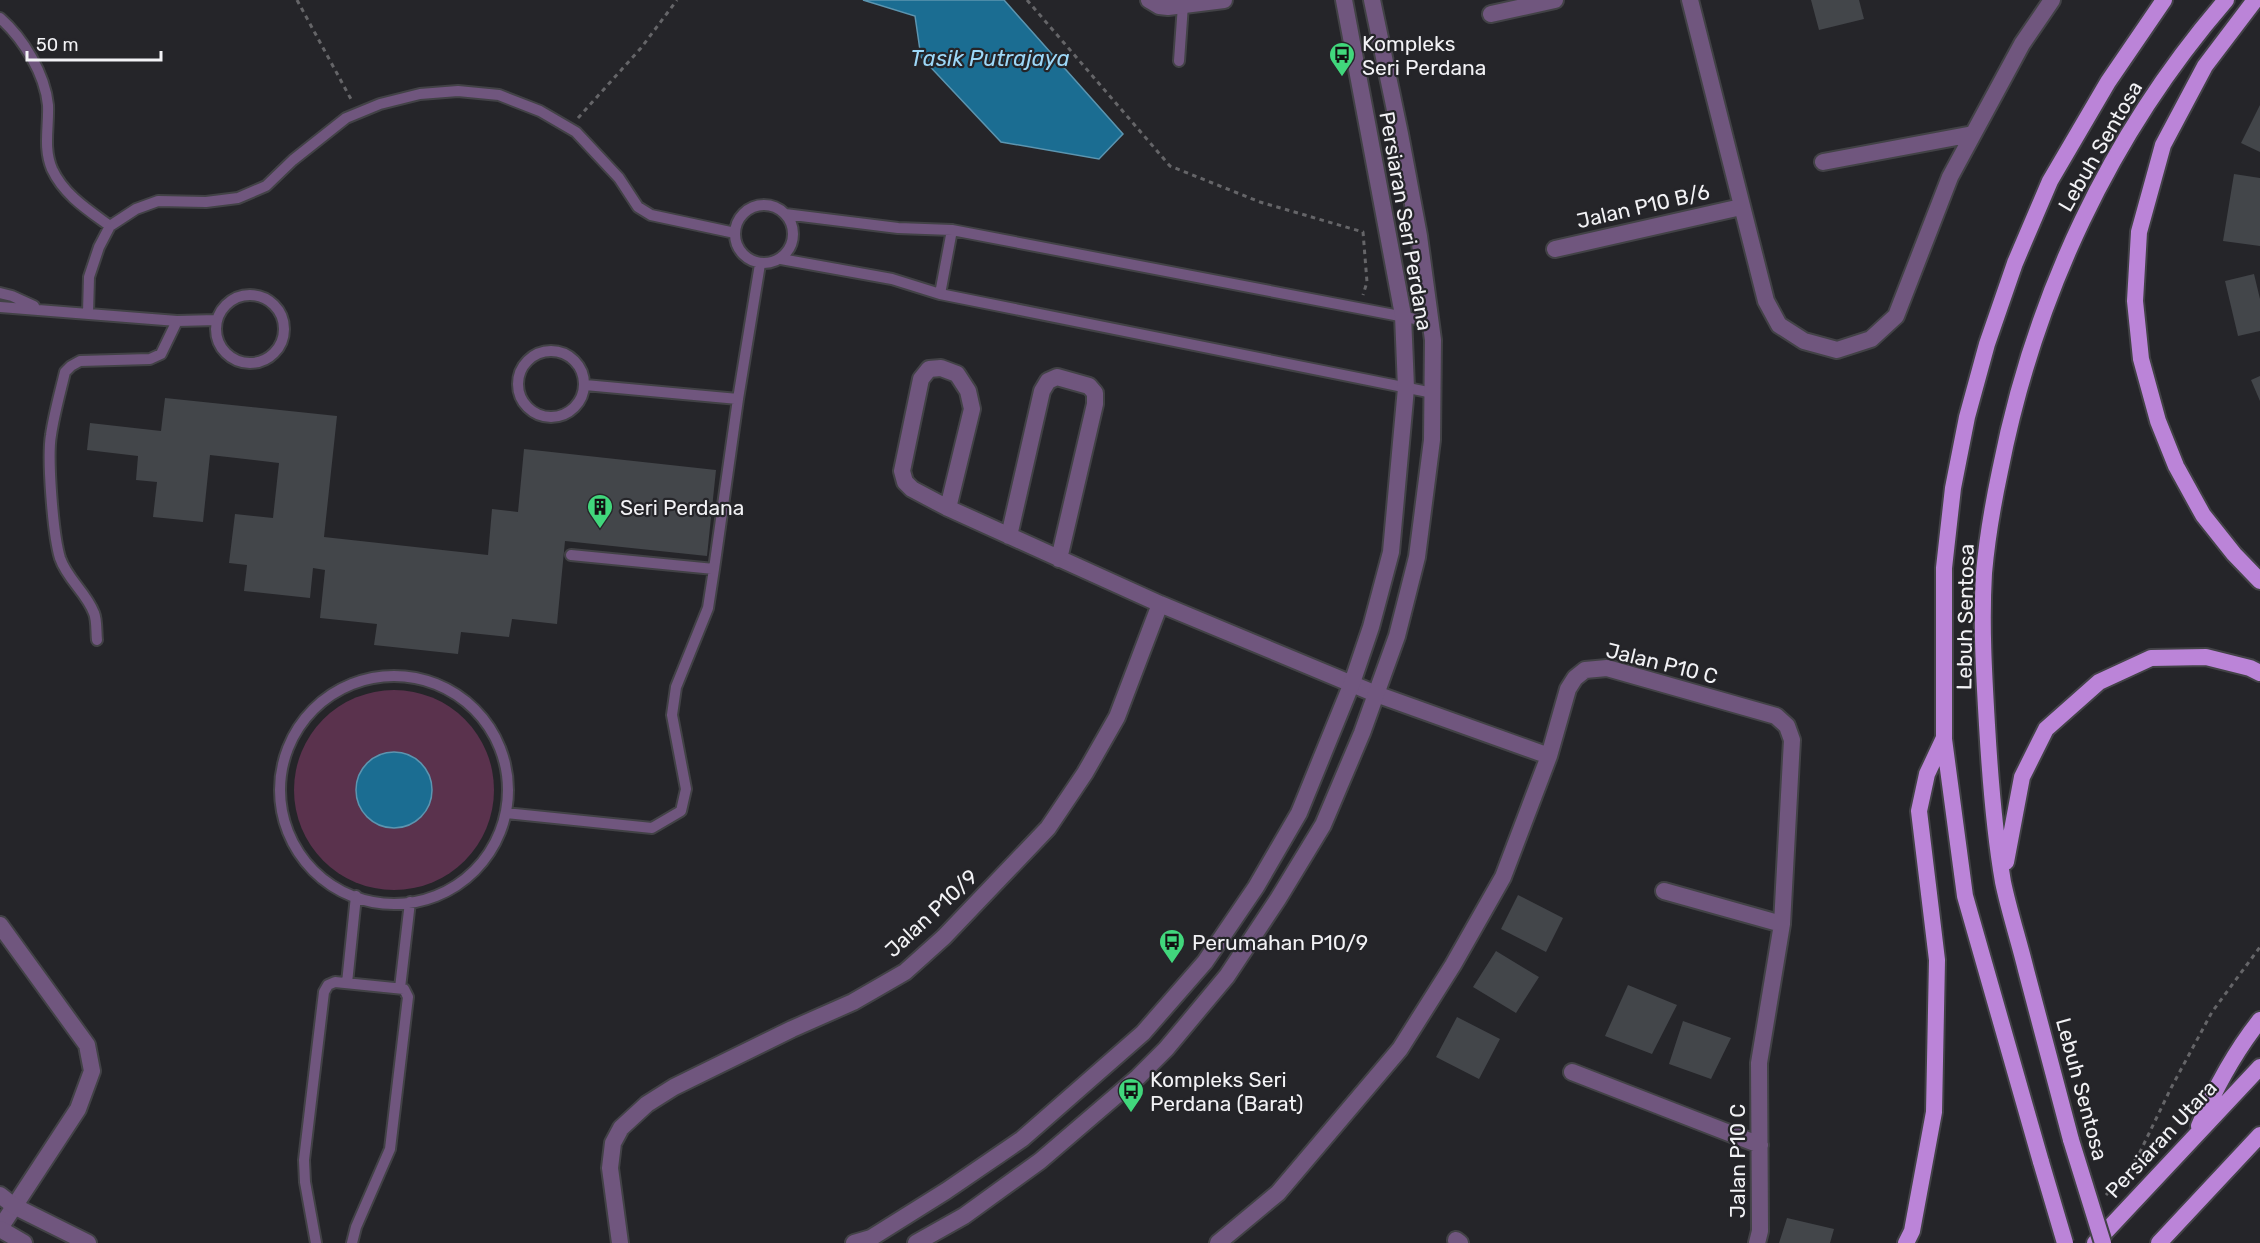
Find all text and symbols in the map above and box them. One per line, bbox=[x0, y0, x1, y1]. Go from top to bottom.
scale bar bbox=[27, 24, 160, 62]
place label: Kompleks Seri Perdana bbox=[1362, 31, 1486, 80]
text: 50 m bbox=[36, 34, 79, 56]
bus stop icon: Kompleks Seri Perdana bbox=[1327, 40, 1357, 78]
water label: Tasik Putrajaya bbox=[910, 45, 1070, 72]
street label: Lebuh Sentosa bbox=[2053, 76, 2147, 216]
street label: Persiaran Seri Perdana bbox=[1374, 110, 1438, 332]
street label: Jalan P10 B/6 bbox=[1574, 179, 1712, 233]
building icon: Seri Perdana bbox=[585, 492, 615, 530]
place label: Seri Perdana bbox=[620, 495, 744, 520]
street label: Lebuh Sentosa bbox=[1951, 544, 1979, 690]
street label: Jalan P10 C bbox=[1604, 637, 1720, 689]
street label: Jalan P10/9 bbox=[880, 864, 982, 962]
bus stop icon: Perumahan P10/9 bbox=[1157, 927, 1187, 965]
place label: Perumahan P10/9 bbox=[1192, 930, 1368, 955]
street label: Lebuh Sentosa bbox=[2051, 1015, 2113, 1163]
place label: Kompleks Seri Perdana (Barat) bbox=[1150, 1067, 1303, 1116]
street label: Persiaran Utara bbox=[2100, 1075, 2222, 1203]
bus stop icon: Kompleks Seri Perdana (Barat) bbox=[1116, 1076, 1146, 1114]
street label: Jalan P10 C bbox=[1725, 1104, 1750, 1218]

